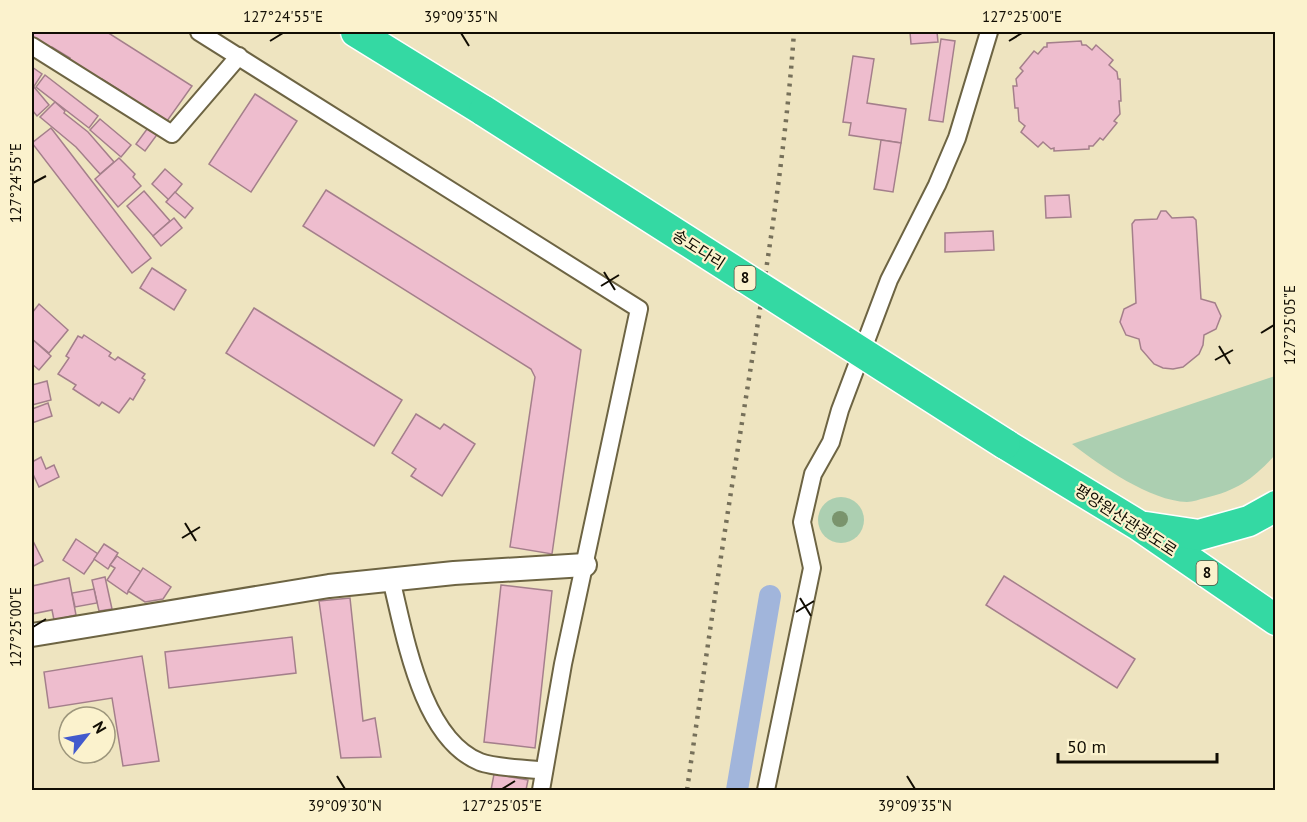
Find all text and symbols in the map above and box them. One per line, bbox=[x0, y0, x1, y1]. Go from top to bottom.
text: 127°24'55"E bbox=[243, 7, 323, 26]
text: 39°09'35"N bbox=[424, 7, 498, 26]
text: 127°25'00"E bbox=[982, 7, 1062, 26]
text: 127°24'55"E bbox=[6, 143, 25, 223]
street label: 송도다리 bbox=[669, 225, 729, 273]
road number: 8 bbox=[734, 266, 756, 290]
text: 127°25'05"E bbox=[1280, 285, 1299, 365]
street label: 평양원산관광도로 bbox=[1071, 480, 1181, 561]
road number: 8 bbox=[1196, 561, 1218, 585]
text: 127°25'00"E bbox=[6, 587, 25, 667]
north arrow bbox=[57, 705, 117, 765]
text: N bbox=[89, 718, 111, 737]
scale bar bbox=[1058, 726, 1217, 764]
text: 50 m bbox=[1067, 735, 1106, 758]
text: 39°09'30"N bbox=[308, 796, 382, 815]
text: 127°25'05"E bbox=[462, 796, 542, 815]
text: 39°09'35"N bbox=[878, 796, 952, 815]

